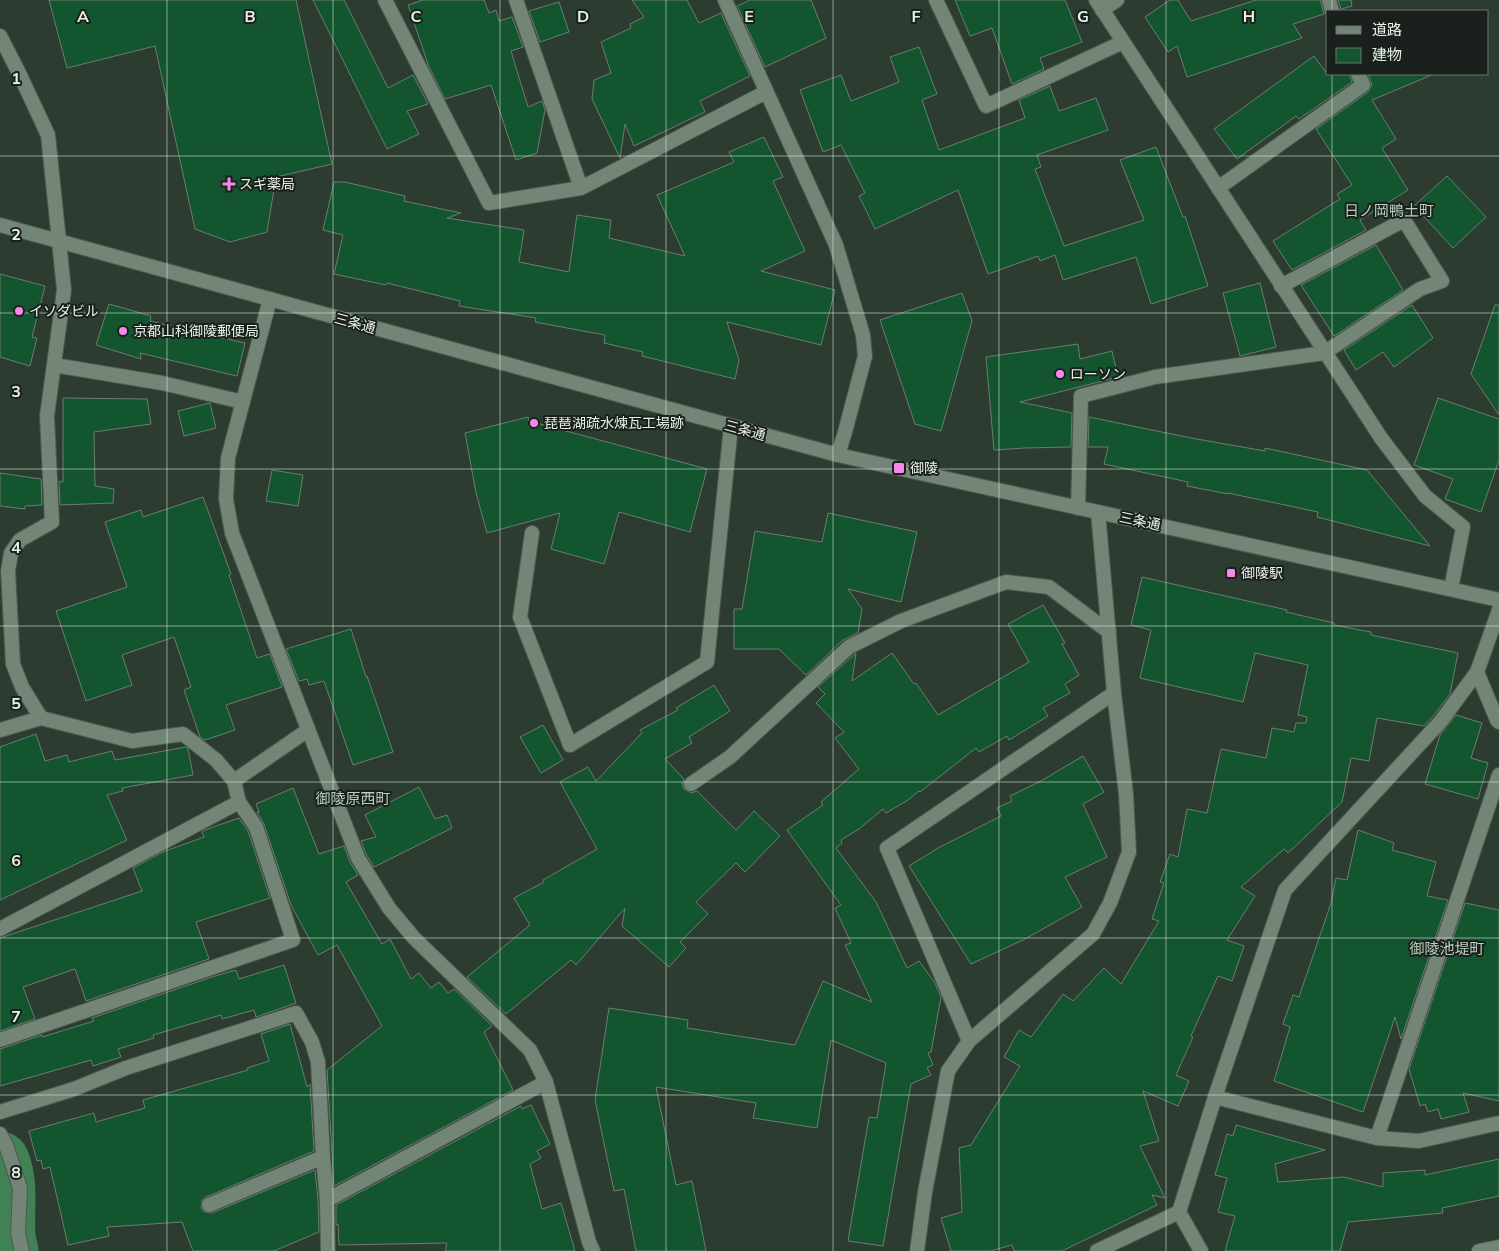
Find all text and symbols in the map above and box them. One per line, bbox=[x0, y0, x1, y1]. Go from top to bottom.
text: A bbox=[77, 6, 89, 26]
text: B bbox=[244, 6, 256, 26]
text: C bbox=[411, 6, 422, 26]
text: D bbox=[577, 6, 589, 26]
text: E bbox=[744, 6, 754, 26]
text: F bbox=[911, 6, 921, 26]
text: G bbox=[1077, 6, 1089, 26]
text: H bbox=[1243, 6, 1255, 26]
legend bbox=[1326, 10, 1489, 75]
text: 道路 bbox=[1372, 20, 1402, 39]
text: 建物 bbox=[1372, 45, 1402, 64]
text: 1 bbox=[11, 68, 21, 88]
place label: スギ薬局 bbox=[239, 175, 295, 193]
marker: スギ薬局 bbox=[223, 178, 235, 190]
district label: 日ノ岡鴨土町 bbox=[1344, 201, 1434, 220]
text: 2 bbox=[11, 224, 21, 244]
place label: イソダビル bbox=[29, 302, 99, 320]
marker: イソダビル bbox=[13, 305, 25, 317]
street label: 三条通 bbox=[332, 309, 378, 337]
place label: 京都山科御陵郵便局 bbox=[133, 322, 259, 340]
marker: 京都山科御陵郵便局 bbox=[117, 325, 129, 337]
place label: ローソン bbox=[1070, 365, 1126, 383]
marker: ローソン bbox=[1054, 368, 1066, 380]
text: 3 bbox=[11, 381, 21, 401]
place label: 琵琶湖疏水煉瓦工場跡 bbox=[544, 414, 684, 432]
street label: 三条通 bbox=[722, 416, 768, 444]
marker: 琵琶湖疏水煉瓦工場跡 bbox=[528, 417, 540, 429]
place label: 御陵 bbox=[910, 459, 938, 477]
marker: 御陵 bbox=[892, 461, 906, 475]
street label: 三条通 bbox=[1118, 508, 1162, 534]
text: 4 bbox=[11, 537, 21, 557]
place label: 御陵駅 bbox=[1241, 564, 1283, 582]
marker: 御陵駅 bbox=[1225, 567, 1237, 579]
text: 5 bbox=[11, 693, 21, 713]
district label: 御陵原西町 bbox=[315, 789, 391, 808]
text: 6 bbox=[11, 850, 21, 870]
district label: 御陵池堤町 bbox=[1409, 939, 1485, 958]
text: 7 bbox=[11, 1006, 21, 1026]
text: 8 bbox=[11, 1162, 21, 1182]

